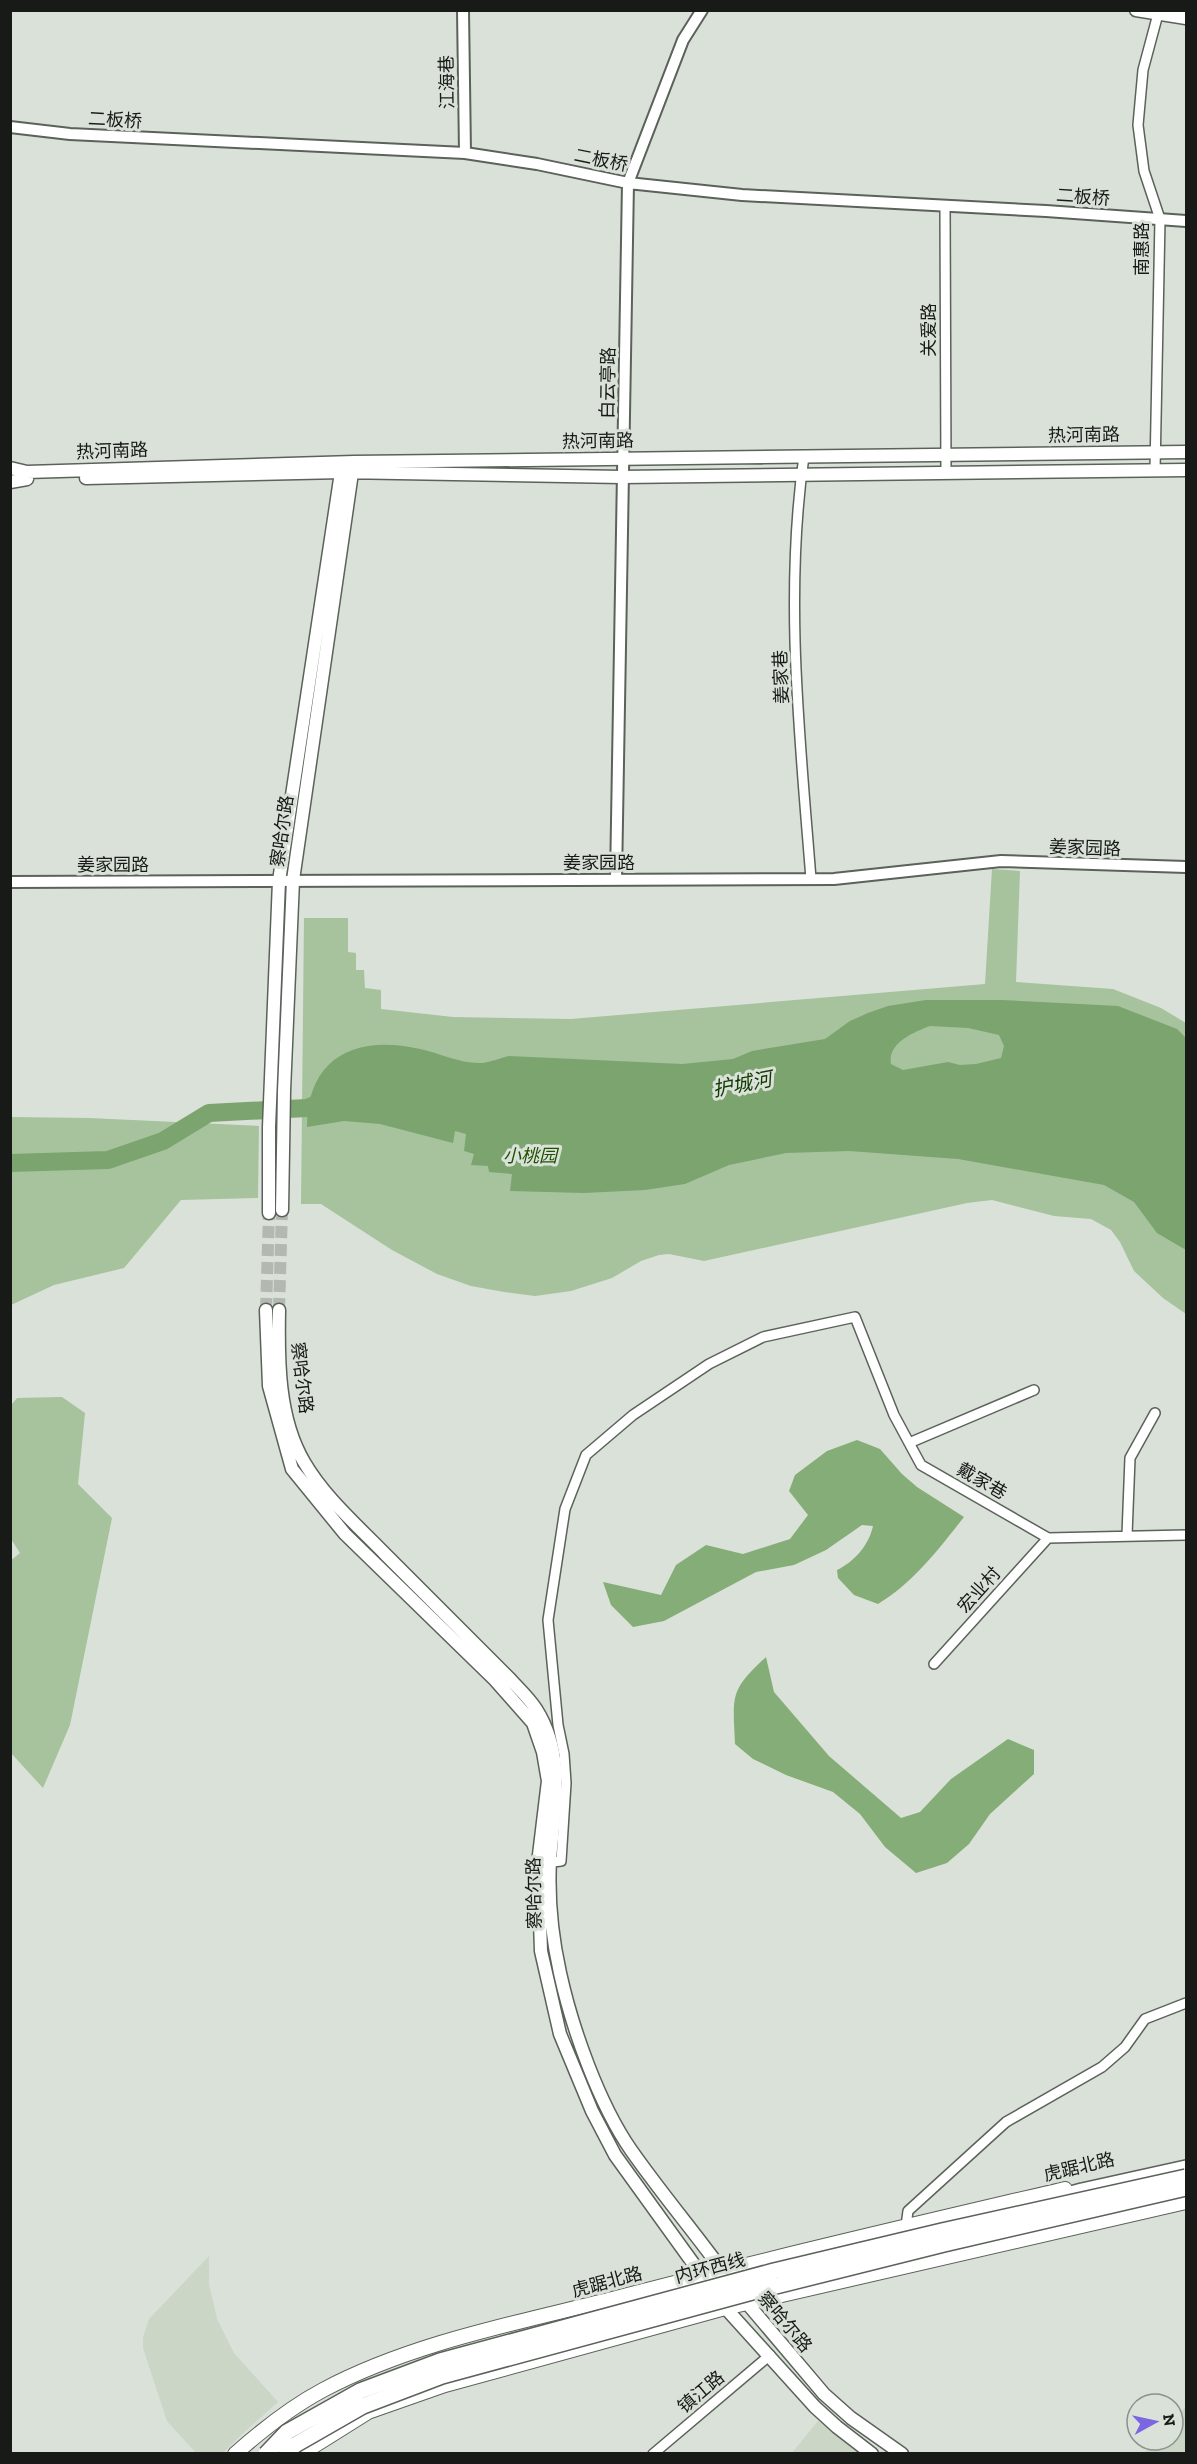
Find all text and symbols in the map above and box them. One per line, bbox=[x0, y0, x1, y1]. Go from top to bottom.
street label: 江海巷 bbox=[436, 55, 458, 109]
street label: 二板桥 bbox=[87, 108, 143, 132]
street label: 二板桥 bbox=[572, 144, 630, 176]
street label: 二板桥 bbox=[1055, 184, 1111, 210]
street label: 南惠路 bbox=[1131, 222, 1153, 276]
street label: 关爱路 bbox=[918, 303, 940, 357]
street label: 白云亭路 bbox=[596, 347, 620, 419]
street label: 热河南路 bbox=[1048, 423, 1120, 447]
street label: 热河南路 bbox=[562, 429, 634, 453]
street label: 热河南路 bbox=[76, 439, 148, 463]
street label: 姜家巷 bbox=[769, 650, 793, 704]
street label: 察哈尔路 bbox=[266, 794, 298, 868]
street label: 姜家园路 bbox=[1049, 836, 1121, 860]
street label: 姜家园路 bbox=[563, 852, 635, 874]
street label: 姜家园路 bbox=[77, 854, 149, 876]
water label: 护城河 bbox=[710, 1066, 778, 1102]
park label: 小桃园 bbox=[503, 1145, 560, 1167]
street label: 察哈尔路 bbox=[287, 1341, 317, 1415]
street label: 戴家巷 bbox=[953, 1458, 1011, 1504]
street label: 宏业村 bbox=[953, 1563, 1005, 1617]
street label: 察哈尔路 bbox=[522, 1857, 546, 1929]
street label: 虎踞北路 bbox=[1041, 2148, 1117, 2186]
street label: 内环西线 bbox=[672, 2248, 748, 2288]
street label: 虎踞北路 bbox=[569, 2262, 645, 2302]
street label: 察哈尔路 bbox=[753, 2287, 817, 2357]
street label: 镇江路 bbox=[673, 2366, 729, 2418]
north arrow bbox=[1125, 2392, 1185, 2452]
text: N bbox=[1159, 2413, 1180, 2427]

